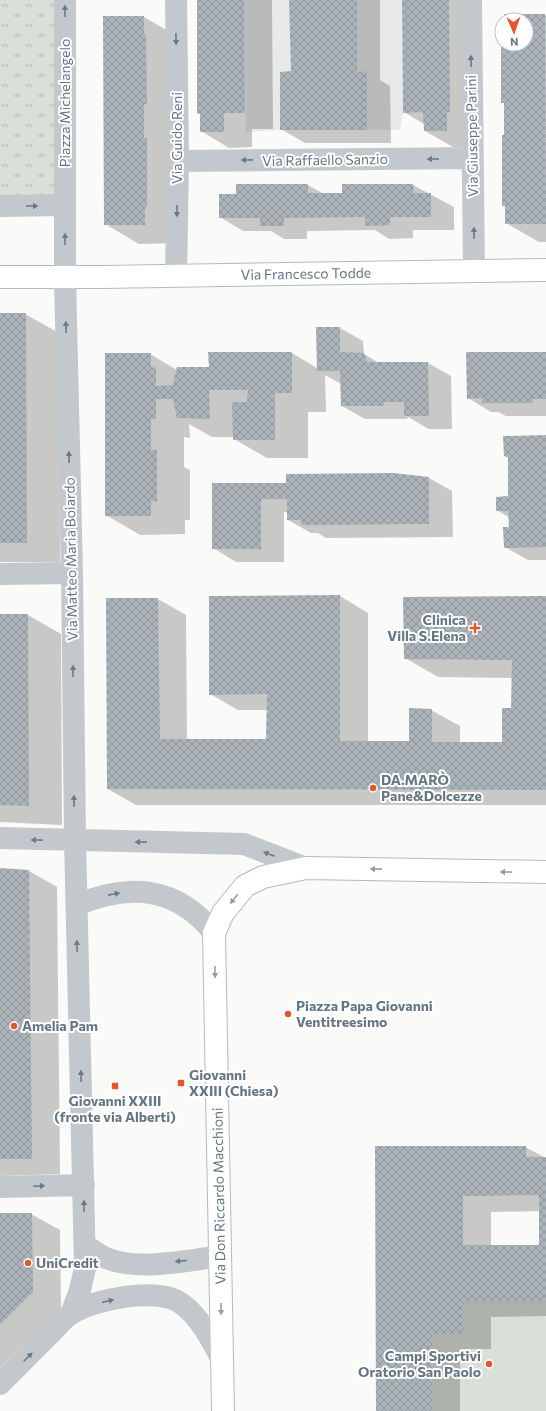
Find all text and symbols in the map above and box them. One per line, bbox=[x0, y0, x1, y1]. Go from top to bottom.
one-way arrow bbox=[62, 4, 68, 17]
north arrow bbox=[494, 12, 534, 52]
one-way arrow bbox=[173, 33, 179, 46]
text: N bbox=[510, 36, 519, 49]
street label: Piazza Michelangelo bbox=[56, 39, 73, 167]
one-way arrow bbox=[468, 54, 474, 67]
street label: Via Giuseppe Parini bbox=[462, 75, 481, 197]
street label: Via Guido Reni bbox=[168, 92, 185, 184]
street label: Via Raffaello Sanzio bbox=[262, 150, 388, 169]
one-way arrow bbox=[426, 156, 439, 162]
one-way arrow bbox=[240, 157, 253, 163]
one-way arrow bbox=[26, 203, 39, 209]
one-way arrow bbox=[174, 205, 180, 218]
one-way arrow bbox=[471, 226, 477, 239]
one-way arrow bbox=[62, 232, 68, 245]
street label: Via Francesco Todde bbox=[241, 264, 371, 283]
one-way arrow bbox=[63, 320, 69, 333]
one-way arrow bbox=[66, 451, 73, 463]
street label: Via Matteo Maria Boiardo bbox=[61, 477, 80, 641]
place label: Clinica Villa S.Elena bbox=[387, 611, 466, 644]
marker: Clinica Villa S.Elena bbox=[469, 622, 481, 634]
one-way arrow bbox=[70, 664, 76, 677]
place label: DA.MARÒ Pane&Dolcezze bbox=[381, 771, 482, 804]
marker: DA.MARÒ Pane&Dolcezze bbox=[368, 783, 378, 793]
one-way arrow bbox=[71, 794, 77, 807]
one-way arrow bbox=[30, 837, 43, 843]
one-way arrow bbox=[134, 839, 147, 845]
one-way arrow bbox=[263, 850, 275, 856]
one-way arrow bbox=[369, 866, 382, 872]
one-way arrow bbox=[499, 869, 512, 875]
one-way arrow bbox=[108, 891, 120, 897]
one-way arrow bbox=[230, 894, 238, 905]
one-way arrow bbox=[74, 939, 80, 952]
one-way arrow bbox=[212, 966, 218, 979]
place label: Piazza Papa Giovanni Ventitreesimo bbox=[296, 997, 433, 1030]
marker: Piazza Papa Giovanni Ventitreesimo bbox=[283, 1009, 293, 1019]
place label: Amelia Pam bbox=[22, 1017, 98, 1034]
marker: Amelia Pam bbox=[9, 1021, 19, 1031]
place label: Giovanni XXIII (Chiesa) bbox=[189, 1066, 279, 1099]
one-way arrow bbox=[78, 1069, 84, 1082]
marker: Giovanni XXIII (Chiesa) bbox=[176, 1078, 186, 1088]
marker: Giovanni XXIII (fronte via Alberti) bbox=[110, 1081, 120, 1091]
place label: Giovanni XXIII (fronte via Alberti) bbox=[54, 1092, 176, 1125]
street label: Via Don Riccardo Macchioni bbox=[208, 1107, 229, 1285]
one-way arrow bbox=[33, 1183, 46, 1189]
one-way arrow bbox=[81, 1199, 87, 1212]
place label: UniCredit bbox=[36, 1254, 99, 1271]
one-way arrow bbox=[175, 1257, 187, 1264]
marker: UniCredit bbox=[23, 1258, 33, 1268]
one-way arrow bbox=[102, 1297, 114, 1303]
one-way arrow bbox=[218, 1303, 224, 1316]
place label: Campi Sportivi Oratorio San Paolo bbox=[358, 1347, 481, 1380]
one-way arrow bbox=[23, 1352, 33, 1362]
marker: Campi Sportivi Oratorio San Paolo bbox=[484, 1359, 494, 1369]

